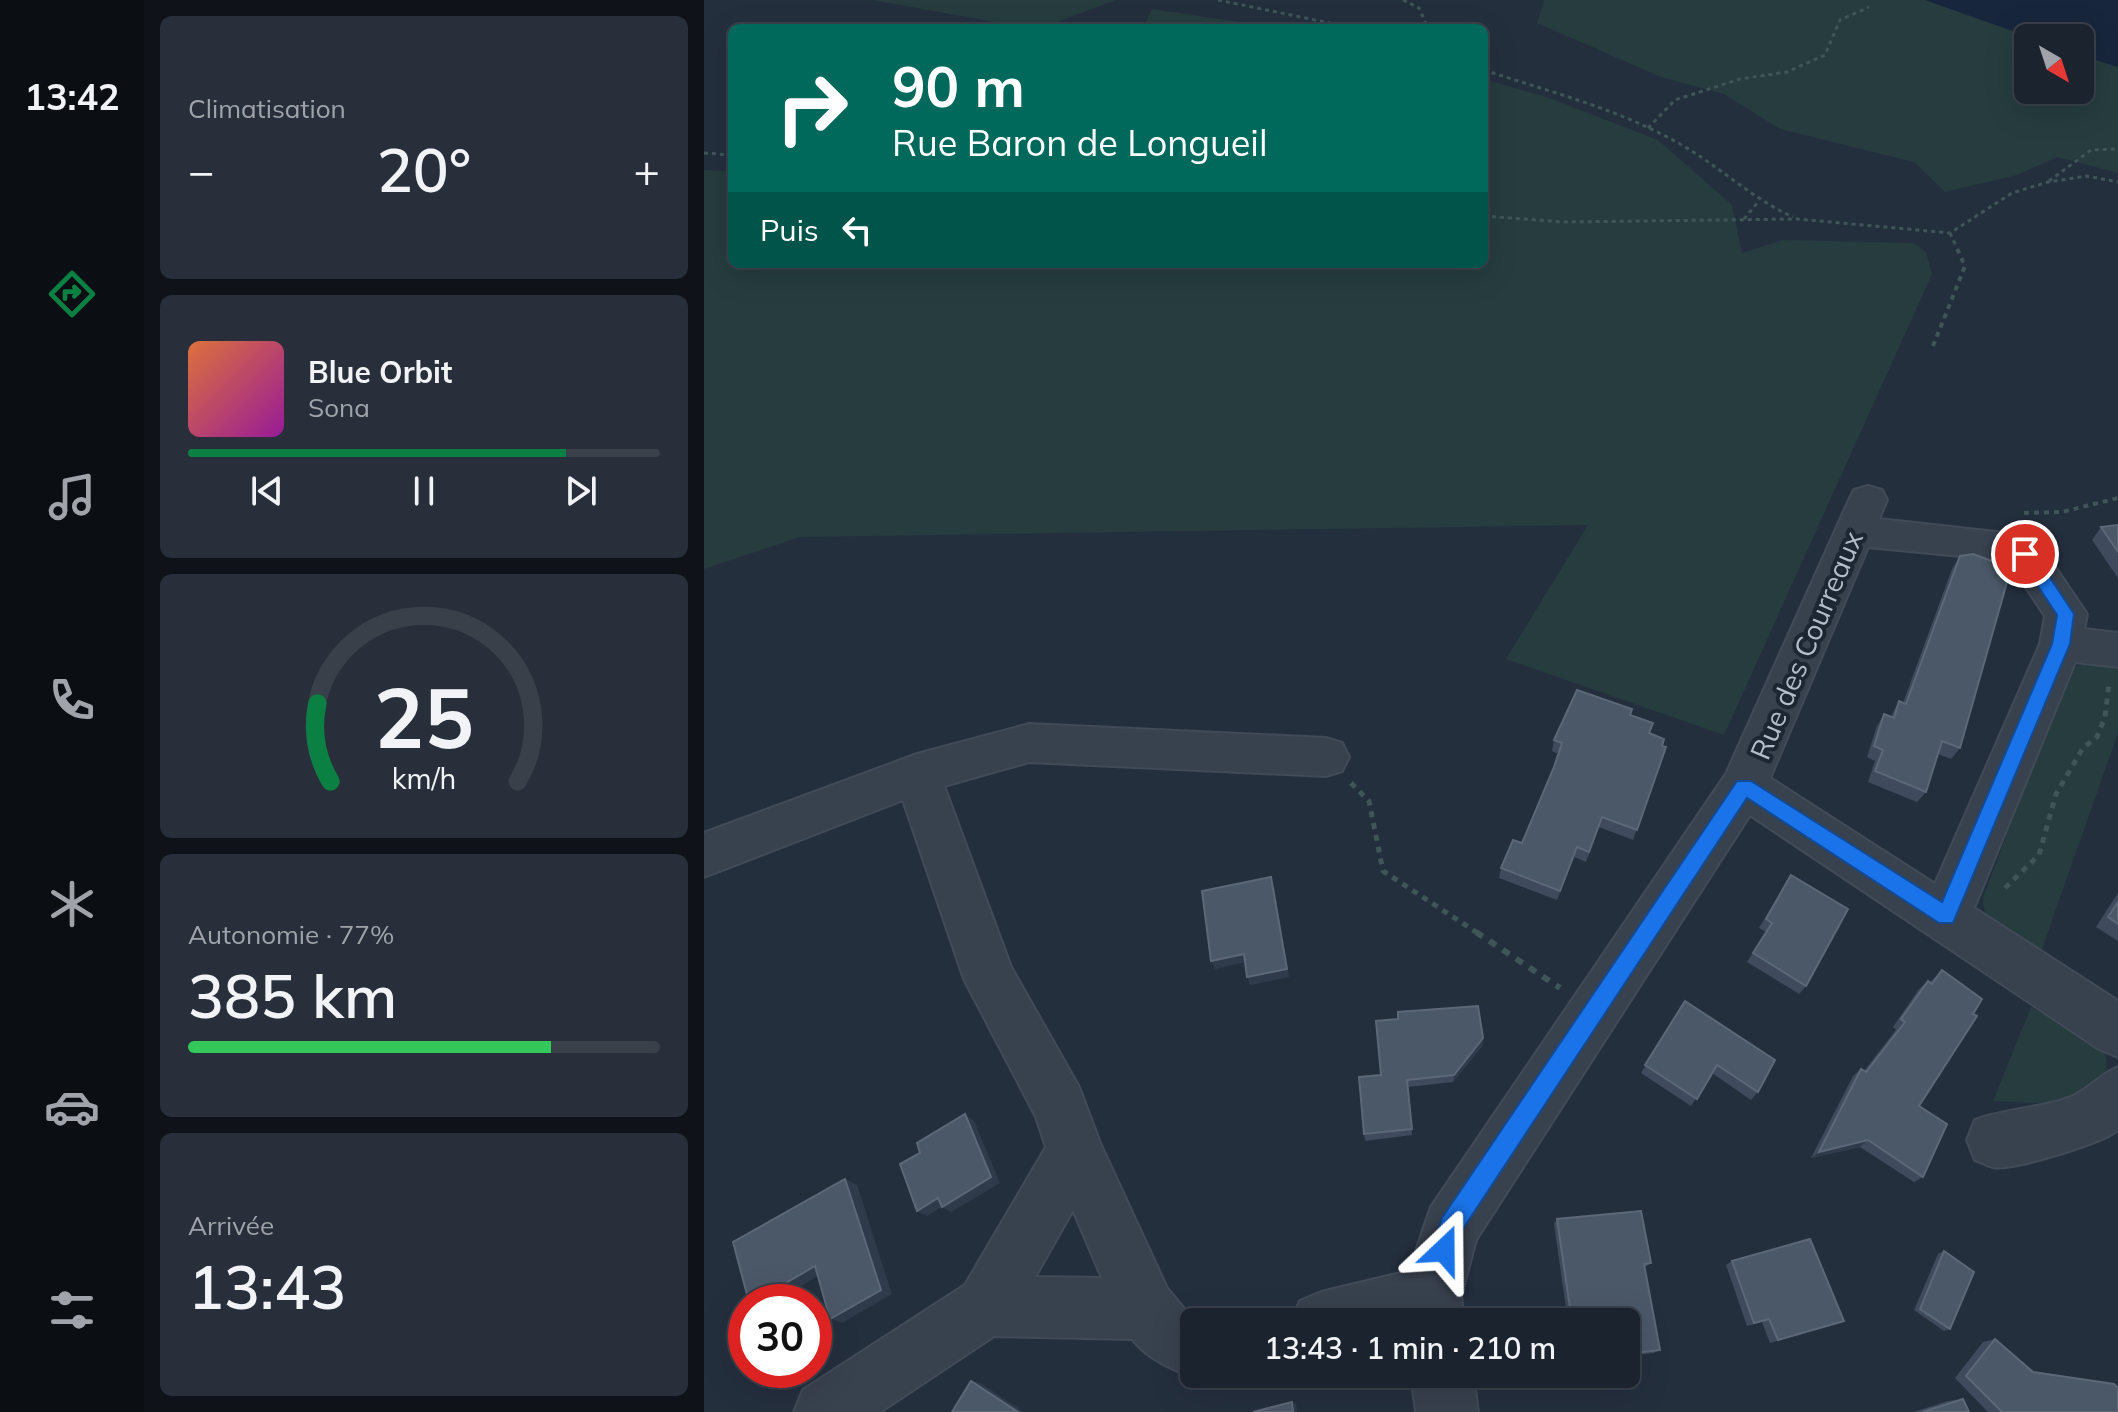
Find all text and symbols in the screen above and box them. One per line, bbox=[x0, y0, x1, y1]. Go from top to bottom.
north arrow bbox=[2014, 24, 2094, 104]
map controls bbox=[2014, 24, 2094, 104]
text: 90 m bbox=[892, 51, 1025, 121]
icon: right bbox=[760, 56, 864, 160]
text: 13:42 bbox=[24, 74, 120, 119]
text: Climatisation bbox=[188, 92, 346, 125]
text: Rue Baron de Longueil bbox=[892, 120, 1268, 165]
text: 20° bbox=[377, 132, 471, 207]
text: − bbox=[188, 143, 214, 198]
text: + bbox=[634, 143, 660, 198]
icon: left bbox=[835, 208, 879, 252]
text: Puis bbox=[760, 211, 819, 249]
icon: directions bbox=[44, 266, 100, 322]
text: Blue Orbit bbox=[308, 353, 452, 391]
text: Sona bbox=[308, 391, 370, 424]
icon: music bbox=[44, 469, 100, 525]
icon: previous bbox=[245, 469, 289, 513]
icon: pause bbox=[402, 469, 446, 513]
icon: next bbox=[559, 469, 603, 513]
pin bbox=[1991, 520, 2059, 588]
street label: Rue des Courreaux bbox=[1742, 525, 1870, 765]
icon: arrive bbox=[2003, 532, 2047, 576]
text: 25 bbox=[374, 664, 474, 769]
icon: phone bbox=[44, 672, 100, 728]
text: km/h bbox=[392, 760, 456, 796]
icon: climate bbox=[44, 876, 100, 932]
text: Autonomie · 77% bbox=[188, 918, 394, 951]
text: 385 km bbox=[188, 958, 397, 1033]
icon: car bbox=[44, 1079, 100, 1135]
position arrow bbox=[1402, 1208, 1486, 1292]
text: Arrivée bbox=[188, 1209, 274, 1242]
text: 13:43 bbox=[188, 1249, 346, 1324]
icon: filters bbox=[44, 1282, 100, 1338]
speed limit sign: 30 bbox=[728, 1284, 832, 1388]
text: 13:43 · 1 min · 210 m bbox=[1264, 1329, 1556, 1367]

